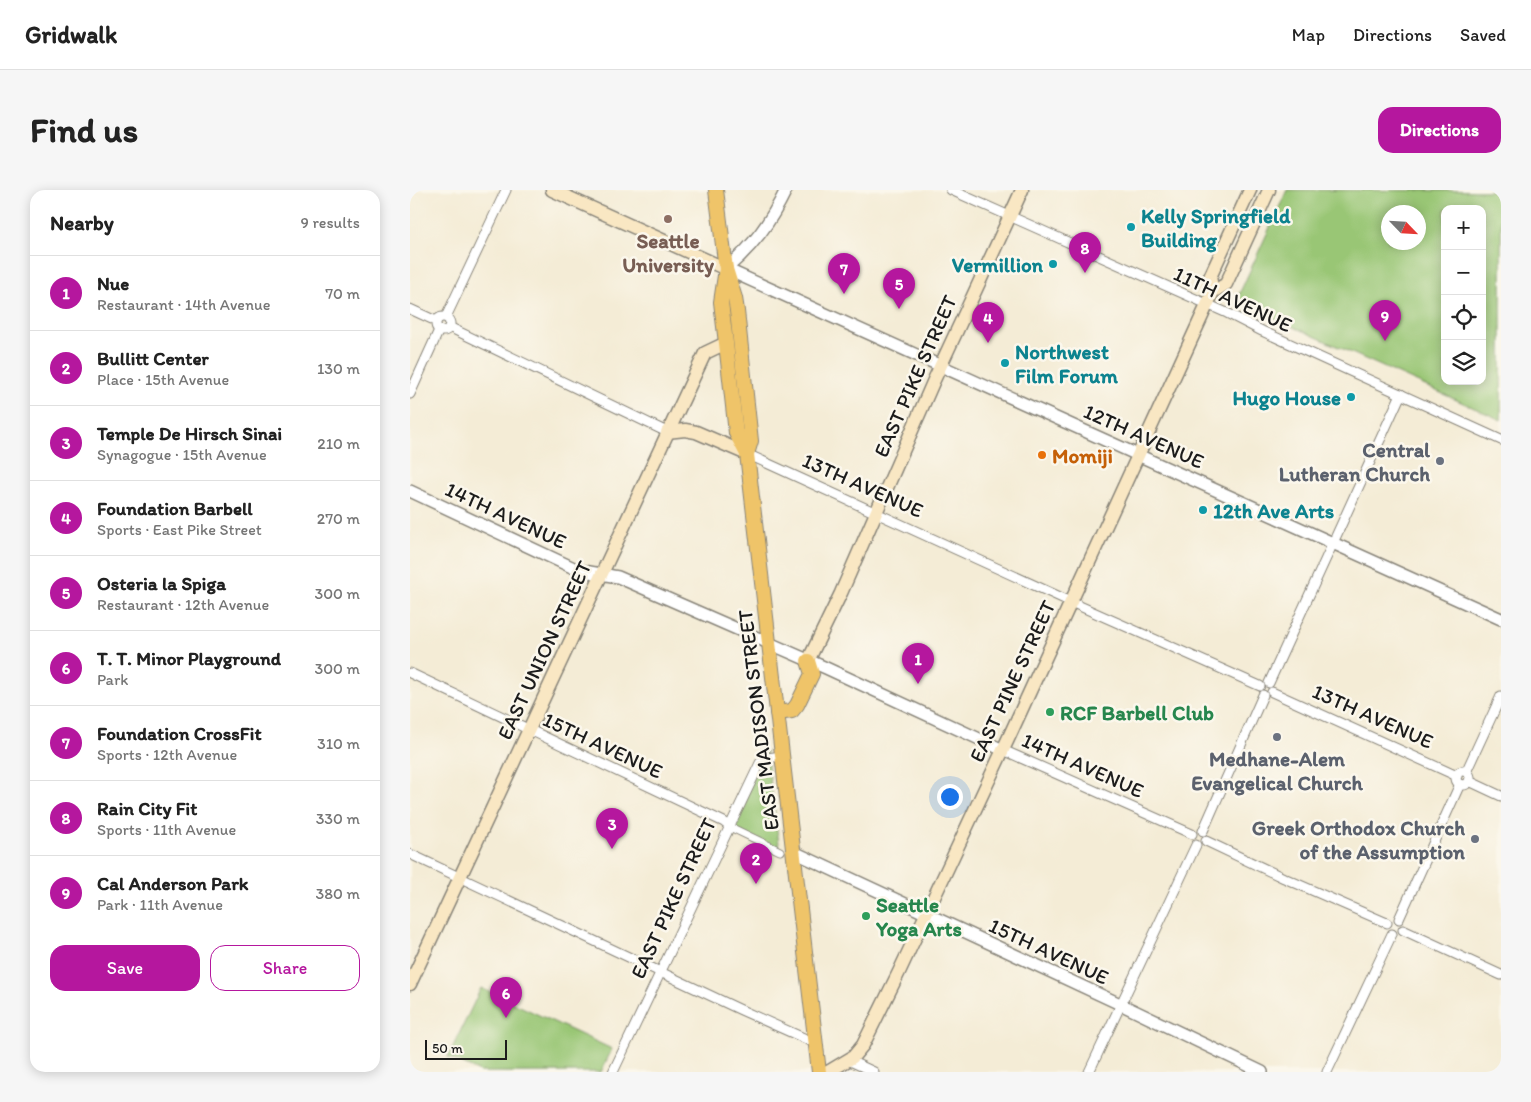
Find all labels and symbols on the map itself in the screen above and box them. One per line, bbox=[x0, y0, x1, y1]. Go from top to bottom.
place label: Kelly Springfield Building bbox=[1141, 203, 1291, 253]
north arrow bbox=[1381, 205, 1426, 250]
marker: Seattle University bbox=[662, 213, 674, 225]
marker: Kelly Springfield Building bbox=[1125, 221, 1137, 233]
place label: Seattle University bbox=[622, 228, 715, 278]
pin: 8 bbox=[1069, 232, 1101, 273]
place label: Vermillion bbox=[952, 252, 1044, 277]
pin: 7 bbox=[828, 253, 860, 294]
marker: Vermillion bbox=[1047, 258, 1059, 270]
street label: 11TH AVENUE bbox=[1170, 261, 1296, 337]
pin: 5 bbox=[883, 268, 915, 309]
street label: EAST PIKE STREET bbox=[868, 291, 962, 461]
pin: 9 bbox=[1369, 300, 1401, 341]
pin: 4 bbox=[972, 302, 1004, 343]
place label: Northwest Film Forum bbox=[1015, 339, 1118, 388]
marker: Northwest Film Forum bbox=[999, 357, 1011, 369]
place label: Hugo House bbox=[1233, 385, 1341, 411]
marker: Hugo House bbox=[1345, 391, 1357, 403]
street label: 12TH AVENUE bbox=[1080, 398, 1208, 474]
place label: Central Lutheran Church bbox=[1279, 437, 1431, 486]
place label: Momiji bbox=[1052, 443, 1113, 469]
street label: 13TH AVENUE bbox=[799, 447, 927, 523]
marker: Momiji bbox=[1036, 449, 1048, 461]
marker: Central Lutheran Church bbox=[1434, 455, 1446, 467]
street label: 14TH AVENUE bbox=[442, 476, 570, 554]
place label: 12th Ave Arts bbox=[1213, 498, 1334, 523]
marker: 12th Ave Arts bbox=[1197, 504, 1209, 516]
street label: EAST UNION STREET bbox=[492, 556, 597, 743]
street label: EAST PINE STREET bbox=[964, 596, 1060, 766]
street label: EAST MADISON STREET bbox=[732, 608, 784, 832]
pin: 1 bbox=[902, 643, 934, 684]
street label: 13TH AVENUE bbox=[1309, 678, 1437, 754]
place label: RCF Barbell Club bbox=[1060, 700, 1214, 725]
street label: 15TH AVENUE bbox=[539, 706, 667, 784]
marker: RCF Barbell Club bbox=[1044, 706, 1056, 718]
street label: 14TH AVENUE bbox=[1018, 727, 1148, 803]
marker: Medhane-Alem Evangelical Church bbox=[1271, 731, 1283, 743]
place label: Medhane-Alem Evangelical Church bbox=[1191, 746, 1364, 796]
your location bbox=[937, 784, 963, 810]
pin: 3 bbox=[596, 808, 628, 849]
street label: EAST PIKE STREET bbox=[625, 813, 721, 982]
place label: Greek Orthodox Church of the Assumption bbox=[1252, 815, 1465, 865]
marker: Greek Orthodox Church of the Assumption bbox=[1469, 833, 1481, 845]
pin: 2 bbox=[740, 843, 772, 884]
place label: Seattle Yoga Arts bbox=[875, 892, 962, 942]
marker: Seattle Yoga Arts bbox=[860, 910, 872, 922]
street label: 15TH AVENUE bbox=[985, 912, 1113, 990]
pin: 6 bbox=[490, 977, 522, 1018]
scale bar bbox=[425, 1037, 508, 1060]

